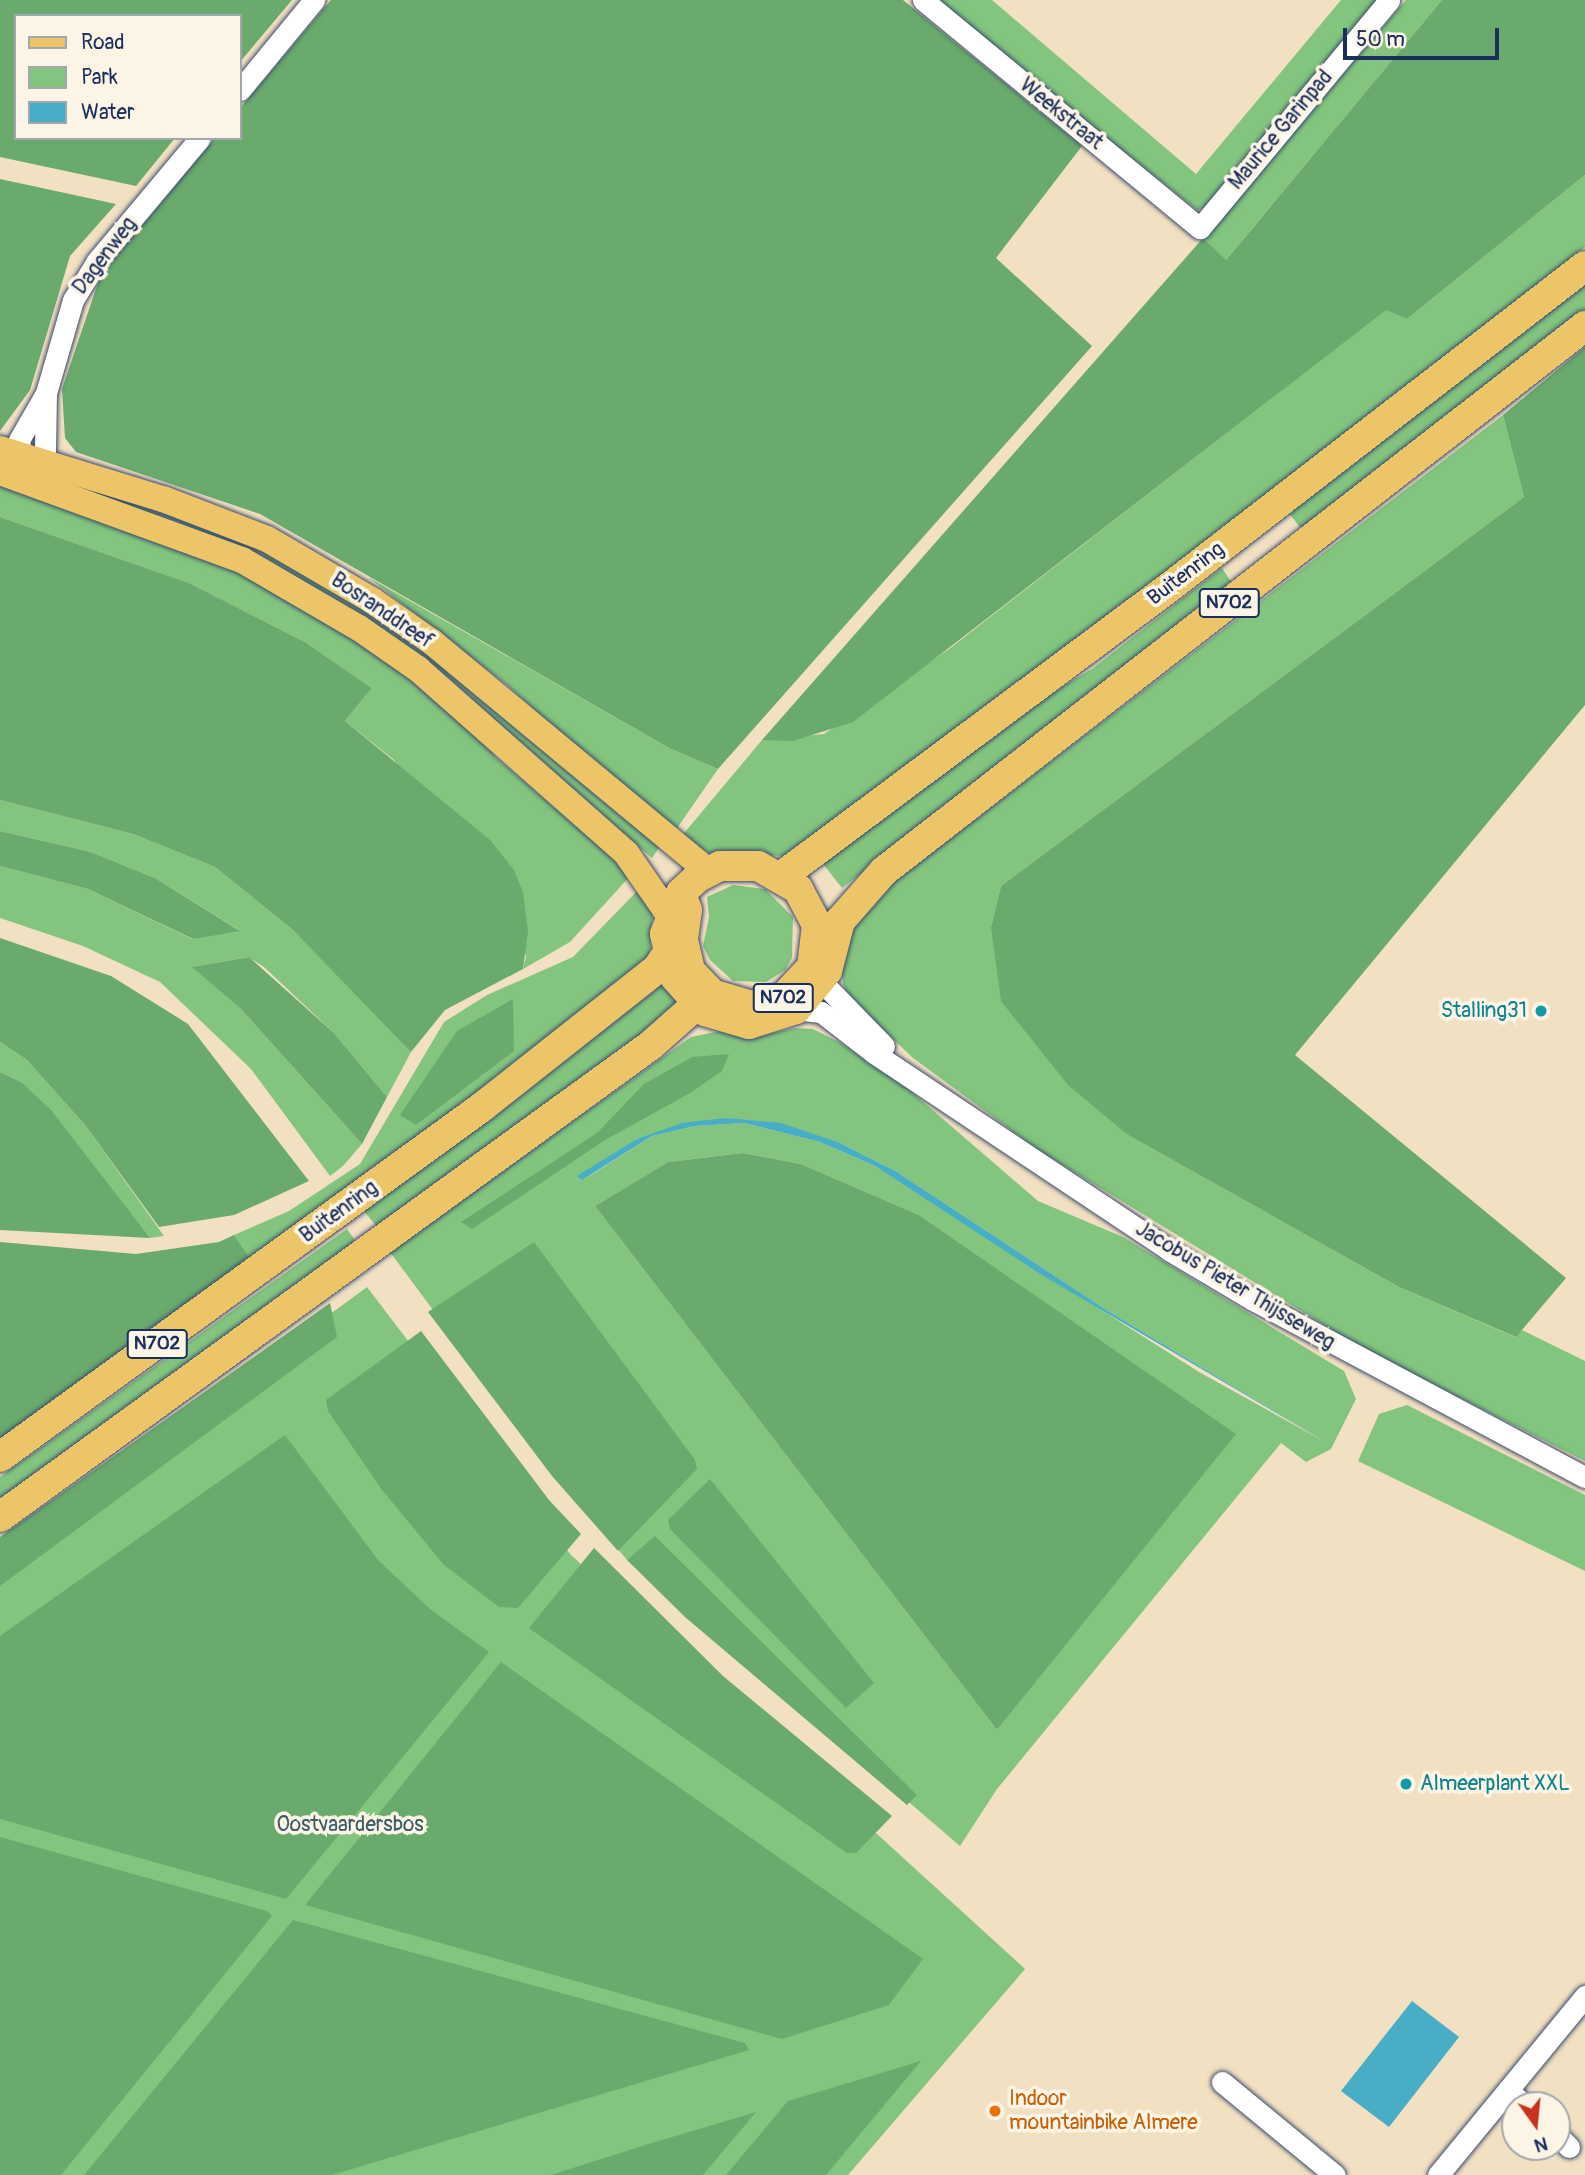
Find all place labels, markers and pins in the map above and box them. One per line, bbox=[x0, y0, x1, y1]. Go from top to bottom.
place label: Stalling31 bbox=[1441, 998, 1527, 1024]
marker: Stalling31 bbox=[1533, 1003, 1549, 1019]
place label: Almeerplant XXL bbox=[1420, 1771, 1570, 1797]
marker: Almeerplant XXL bbox=[1398, 1776, 1414, 1792]
place label: Indoor mountainbike Almere bbox=[1009, 2086, 1198, 2136]
marker: Indoor mountainbike Almere bbox=[987, 2103, 1003, 2119]

